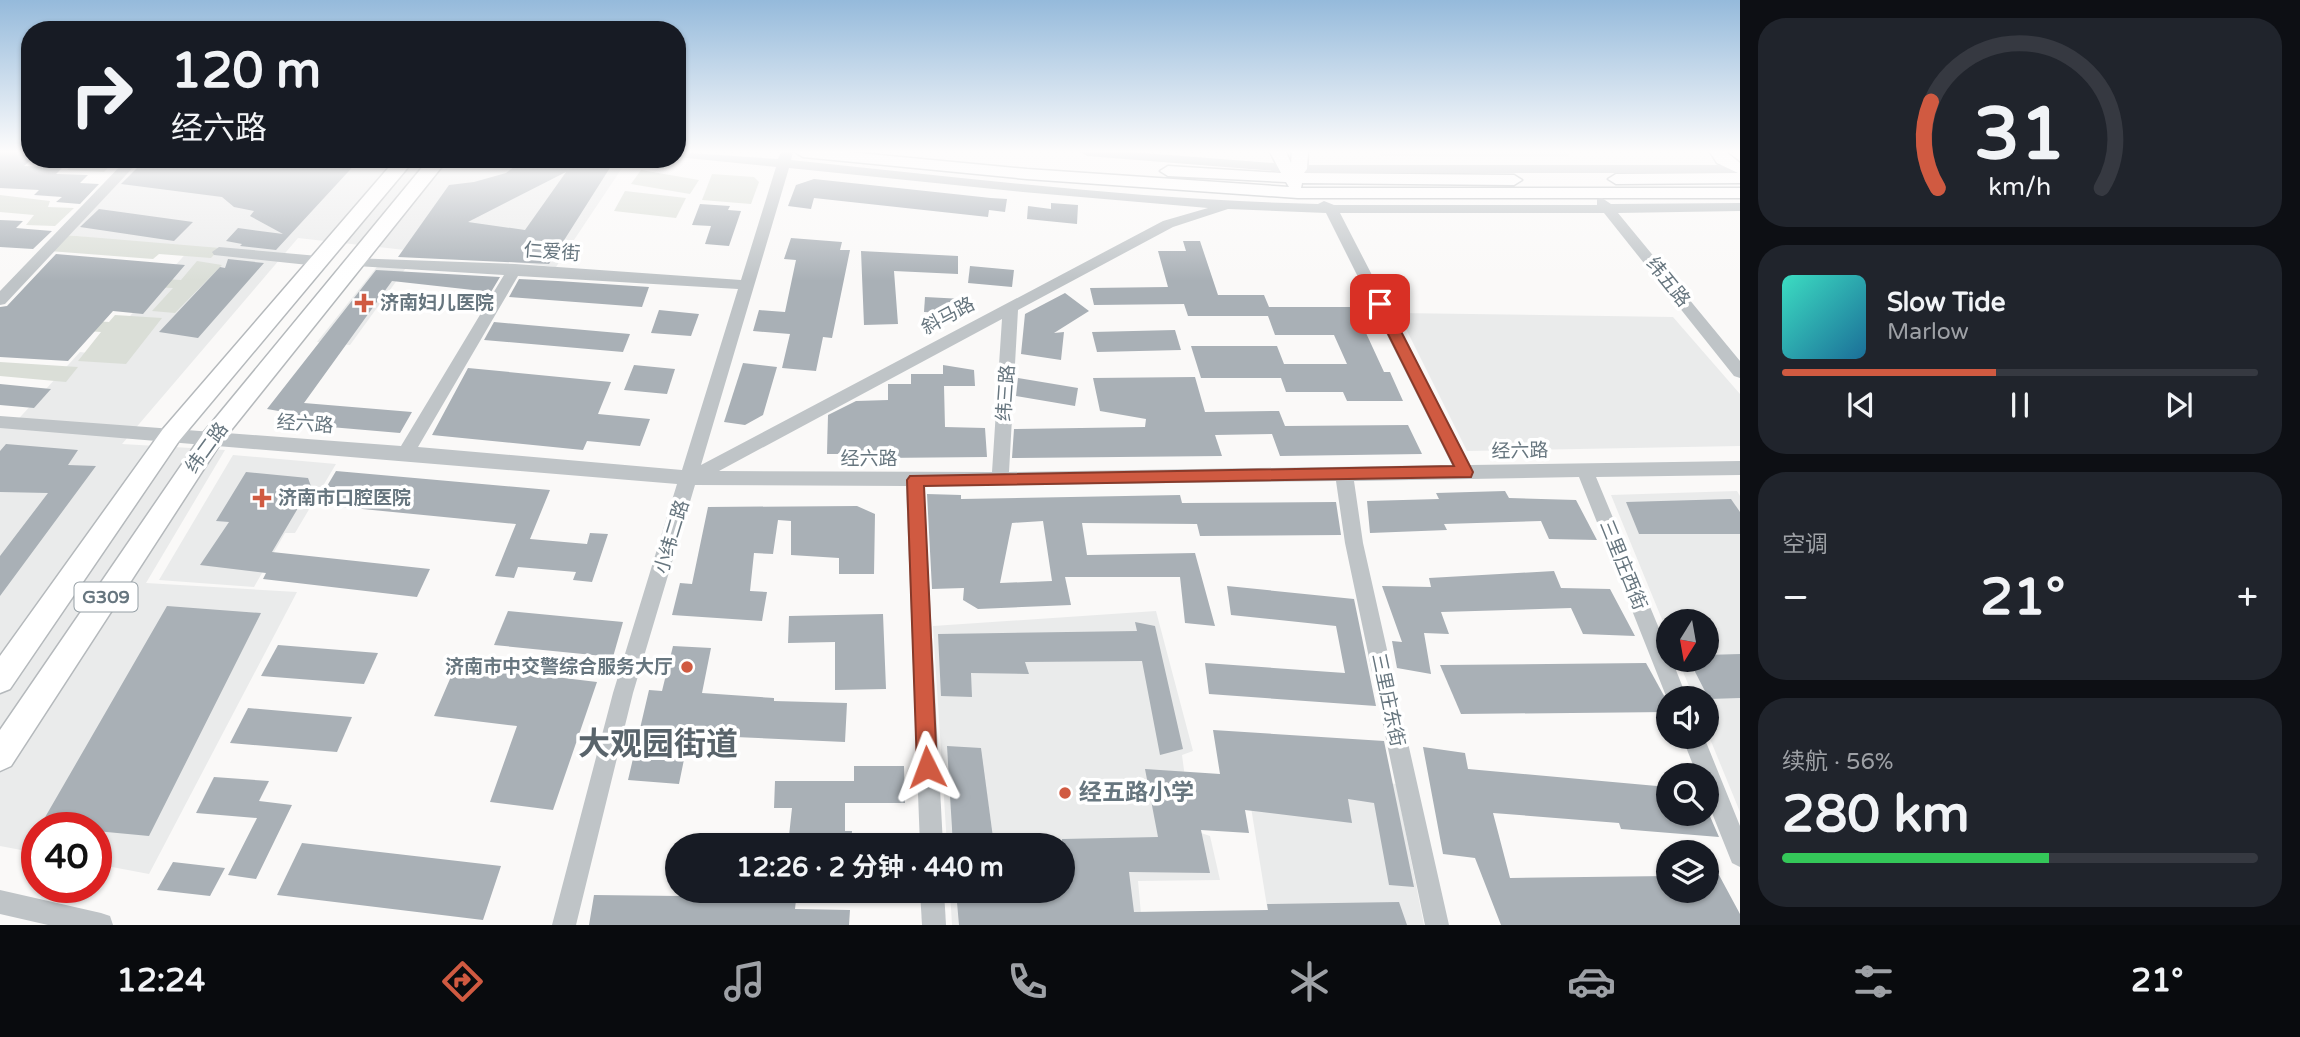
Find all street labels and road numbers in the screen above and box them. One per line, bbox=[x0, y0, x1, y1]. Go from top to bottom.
street label: 仁爱街 bbox=[523, 239, 581, 265]
street label: 纬五路 bbox=[1642, 253, 1694, 311]
street label: 斜马路 bbox=[918, 293, 978, 339]
street label: 纬三路 bbox=[993, 364, 1019, 422]
street label: 经六路 bbox=[276, 411, 334, 437]
street label: 纬二路 bbox=[181, 418, 233, 478]
street label: 经六路 bbox=[1491, 440, 1549, 462]
street label: 经六路 bbox=[840, 448, 898, 470]
street label: 小纬二路 bbox=[650, 497, 694, 577]
street label: 三里庄西街 bbox=[1595, 517, 1651, 613]
road number: G309 bbox=[74, 582, 138, 612]
street label: 三里庄东街 bbox=[1367, 651, 1409, 749]

